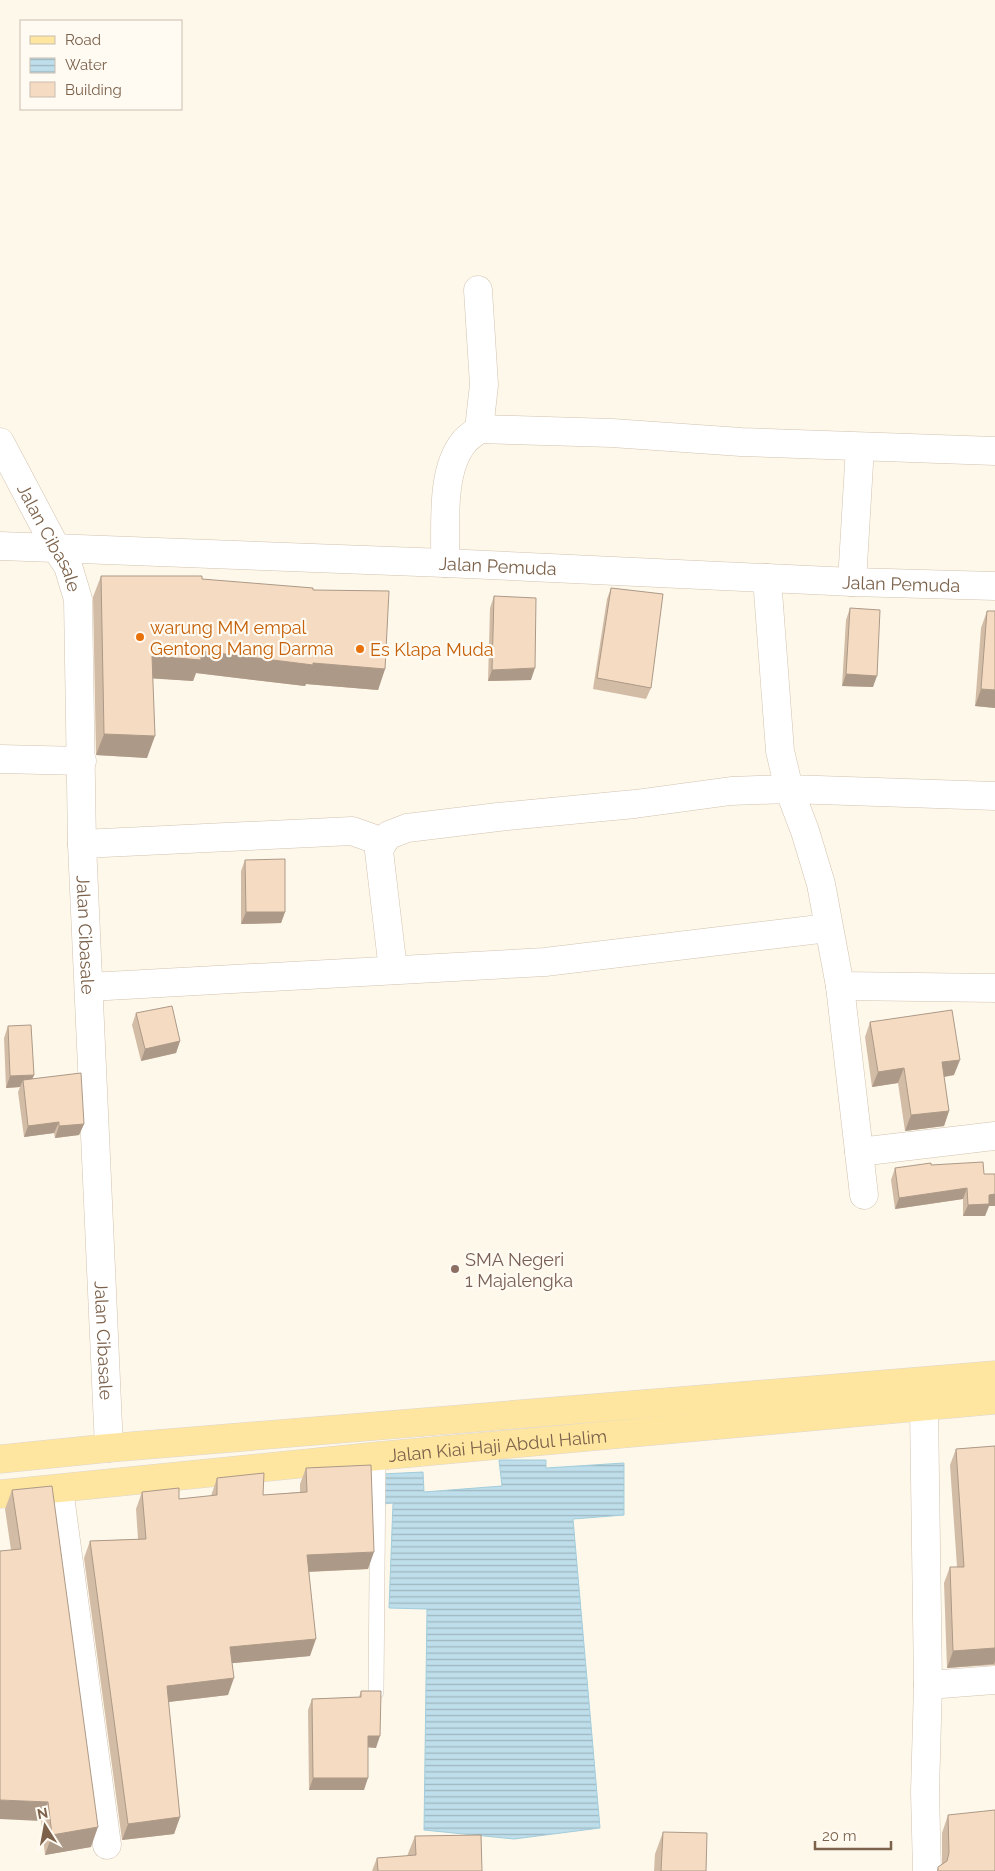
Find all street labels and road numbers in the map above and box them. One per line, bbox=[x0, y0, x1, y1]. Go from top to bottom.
street label: Jalan Cibasale bbox=[13, 480, 86, 594]
street label: Jalan Pemuda bbox=[438, 552, 557, 579]
street label: Jalan Pemuda bbox=[842, 571, 960, 596]
street label: Jalan Cibasale bbox=[73, 875, 99, 995]
street label: Jalan Cibasale bbox=[91, 1280, 117, 1401]
street label: Jalan Kiai Haji Abdul Halim bbox=[387, 1425, 608, 1466]

